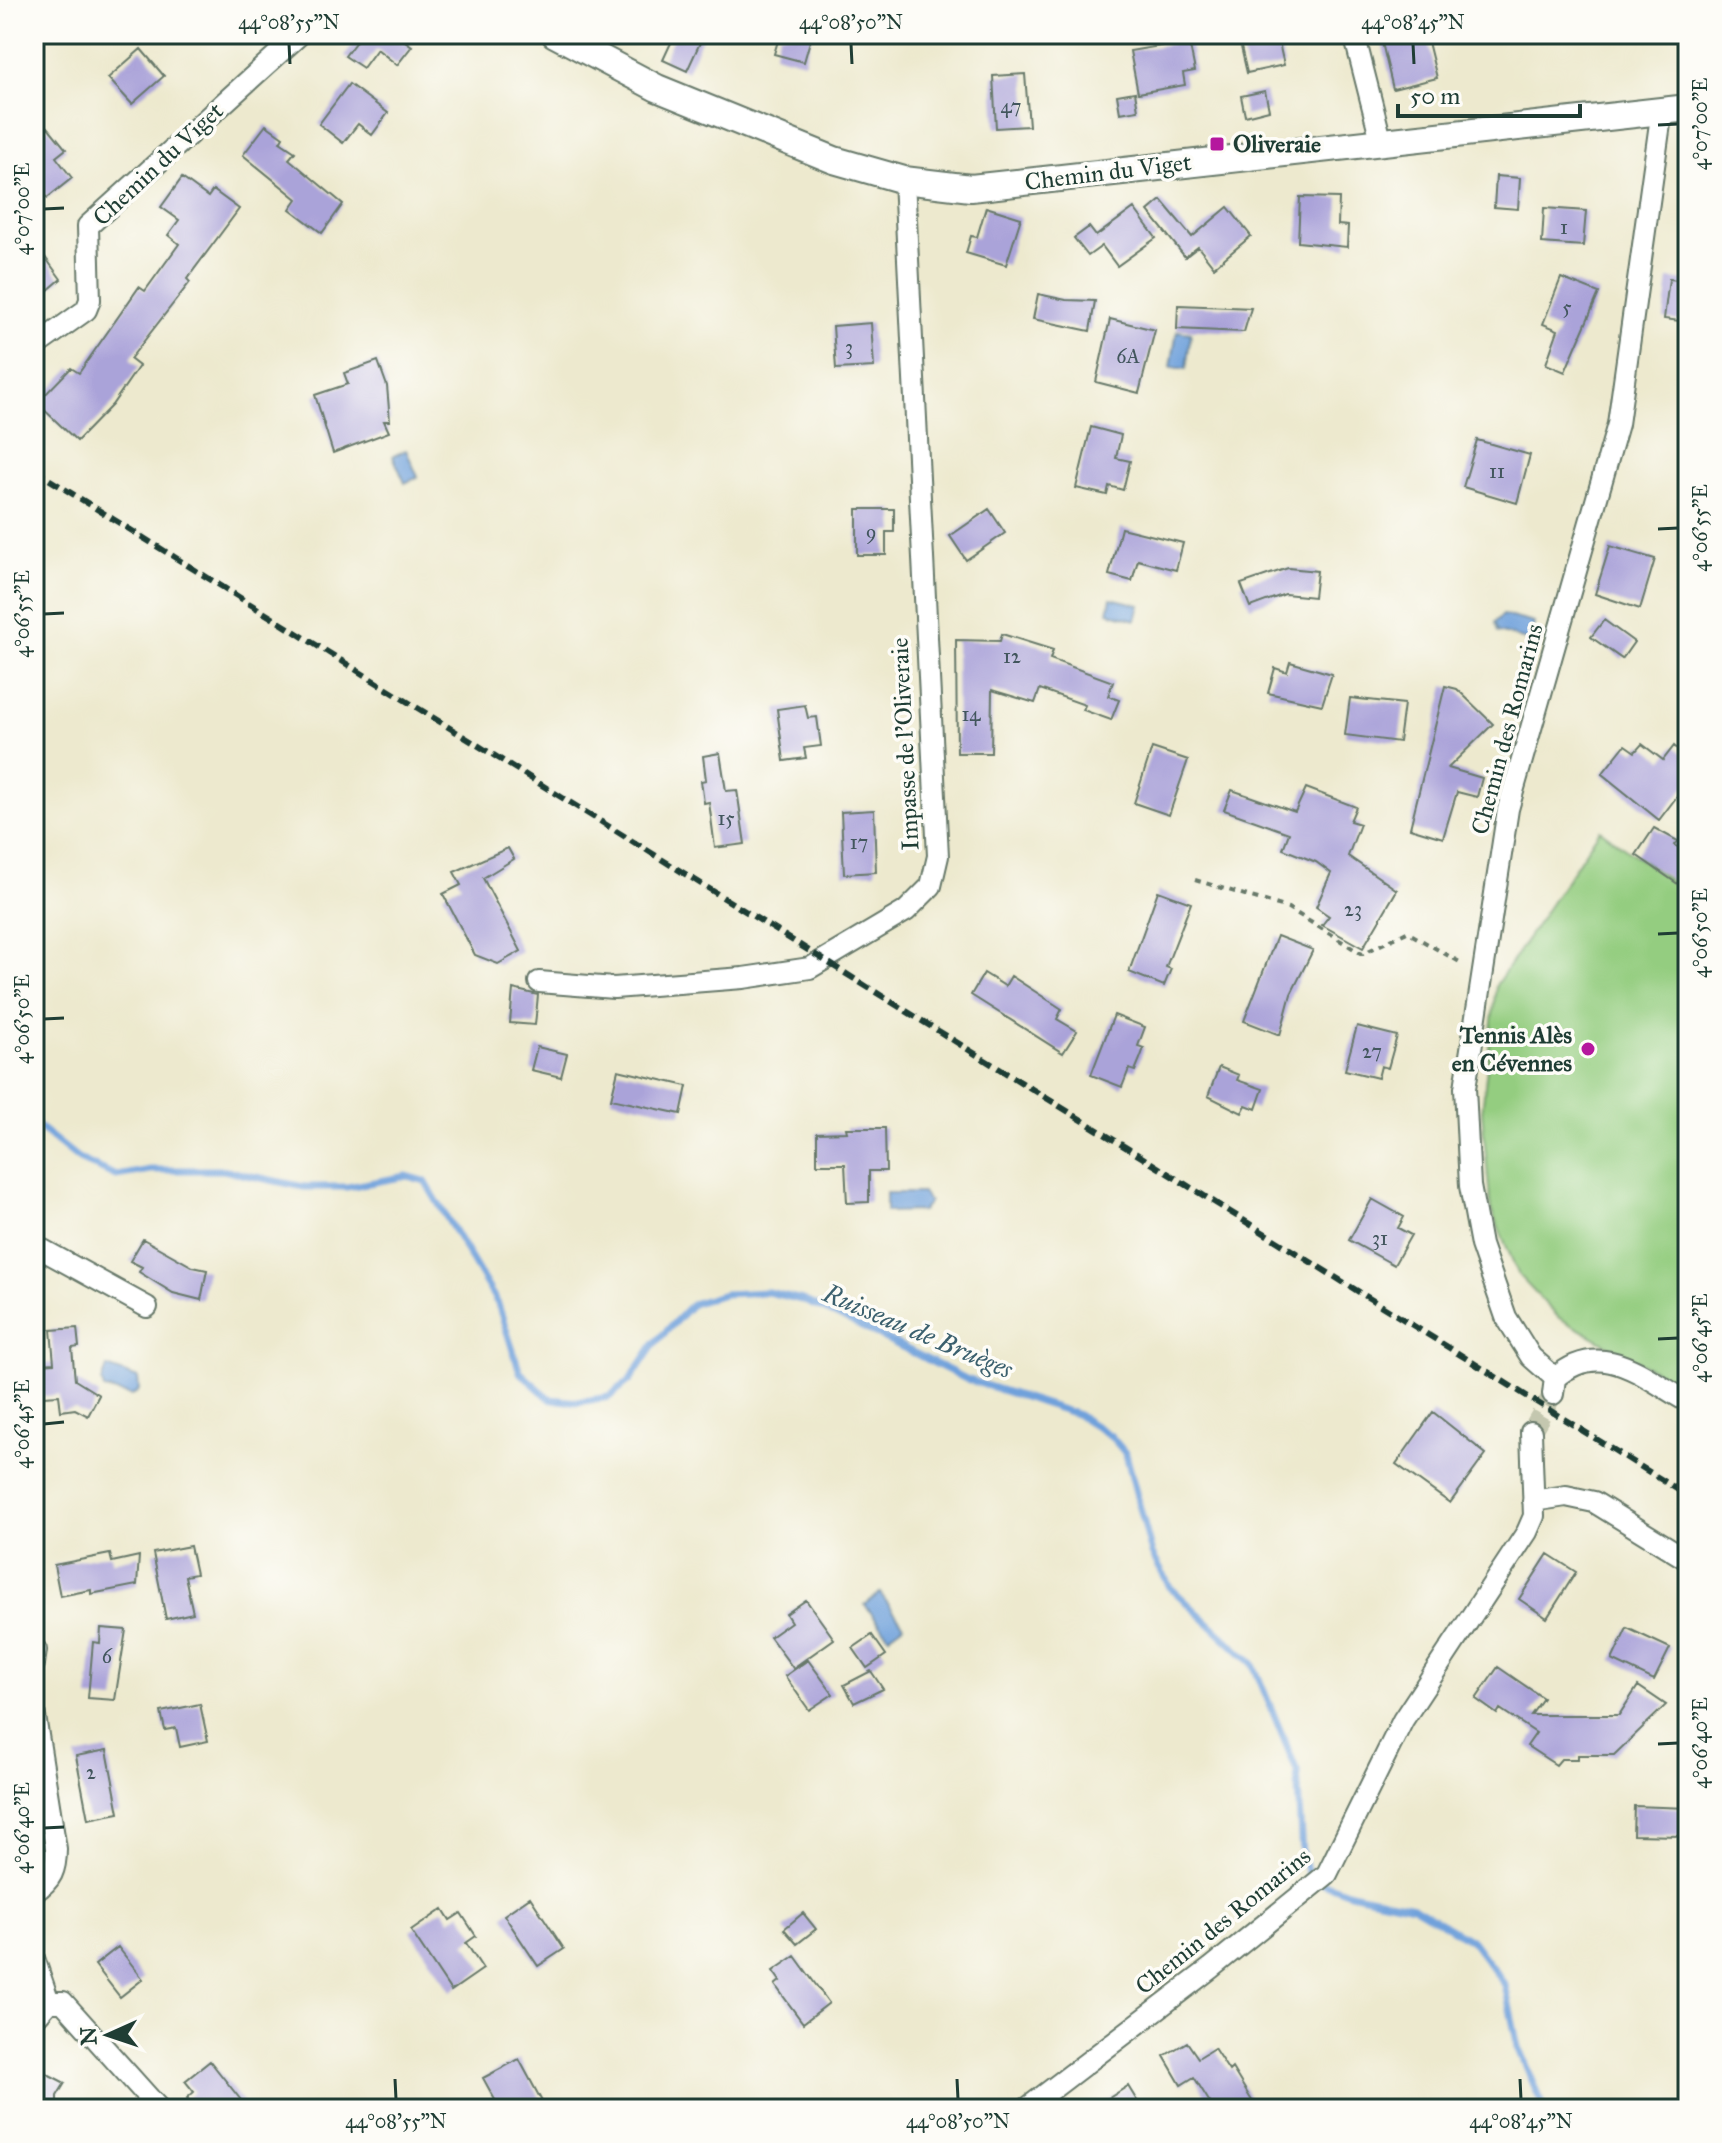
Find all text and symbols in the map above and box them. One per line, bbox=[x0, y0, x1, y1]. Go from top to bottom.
text: 44°08'55"N bbox=[238, 10, 340, 34]
text: 44°08'50"N bbox=[799, 10, 903, 34]
text: 44°08'45"N bbox=[1361, 10, 1465, 34]
scale bar bbox=[1398, 68, 1580, 118]
text: 4°07'00"E bbox=[1688, 78, 1712, 170]
text: 50 m bbox=[1410, 81, 1460, 111]
house number: 47 bbox=[1001, 94, 1021, 118]
street label: Chemin du Viget bbox=[87, 96, 230, 232]
place label: Oliveraie bbox=[1233, 129, 1321, 159]
marker: Oliveraie bbox=[1208, 135, 1226, 153]
street label: Chemin du Viget bbox=[1023, 147, 1193, 197]
text: 4°07'00"E bbox=[10, 163, 34, 255]
house number: 1 bbox=[1560, 215, 1568, 239]
house number: 5 bbox=[1562, 295, 1572, 319]
house number: 3 bbox=[845, 335, 853, 359]
house number: 6A bbox=[1116, 344, 1140, 368]
house number: 11 bbox=[1489, 459, 1505, 483]
text: 4°06'55"E bbox=[1688, 484, 1712, 572]
house number: 9 bbox=[866, 520, 876, 544]
text: 4°06'55"E bbox=[10, 570, 34, 658]
street label: Chemin des Romarins bbox=[1464, 620, 1550, 838]
street label: Impasse de l'Oliveraie bbox=[884, 637, 926, 851]
house number: 12 bbox=[1003, 644, 1021, 668]
house number: 14 bbox=[961, 702, 981, 726]
house number: 15 bbox=[717, 806, 735, 830]
house number: 17 bbox=[850, 830, 868, 854]
text: 4°06'50"E bbox=[1688, 888, 1712, 978]
house number: 23 bbox=[1344, 897, 1362, 921]
text: 4°06'50"E bbox=[10, 974, 34, 1064]
place label: Tennis Alès en Cévennes bbox=[1452, 1020, 1572, 1078]
house number: 27 bbox=[1362, 1039, 1382, 1063]
marker: Tennis Alès en Cévennes bbox=[1579, 1040, 1597, 1058]
house number: 31 bbox=[1372, 1226, 1388, 1250]
water label: Ruisseau de Bruèges bbox=[818, 1276, 1018, 1385]
text: 4°06'45"E bbox=[1688, 1293, 1712, 1383]
text: 4°06'45"E bbox=[10, 1379, 34, 1469]
house number: 6 bbox=[102, 1644, 113, 1668]
text: 4°06'40"E bbox=[1688, 1697, 1712, 1789]
house number: 2 bbox=[86, 1760, 96, 1784]
text: 4°06'40"E bbox=[10, 1782, 34, 1874]
street label: Chemin des Romarins bbox=[1129, 1841, 1317, 2001]
north arrow bbox=[68, 1995, 148, 2075]
text: N bbox=[75, 2026, 102, 2046]
text: 44°08'55"N bbox=[345, 2109, 447, 2133]
text: 44°08'50"N bbox=[906, 2109, 1010, 2133]
text: 44°08'45"N bbox=[1469, 2109, 1573, 2133]

